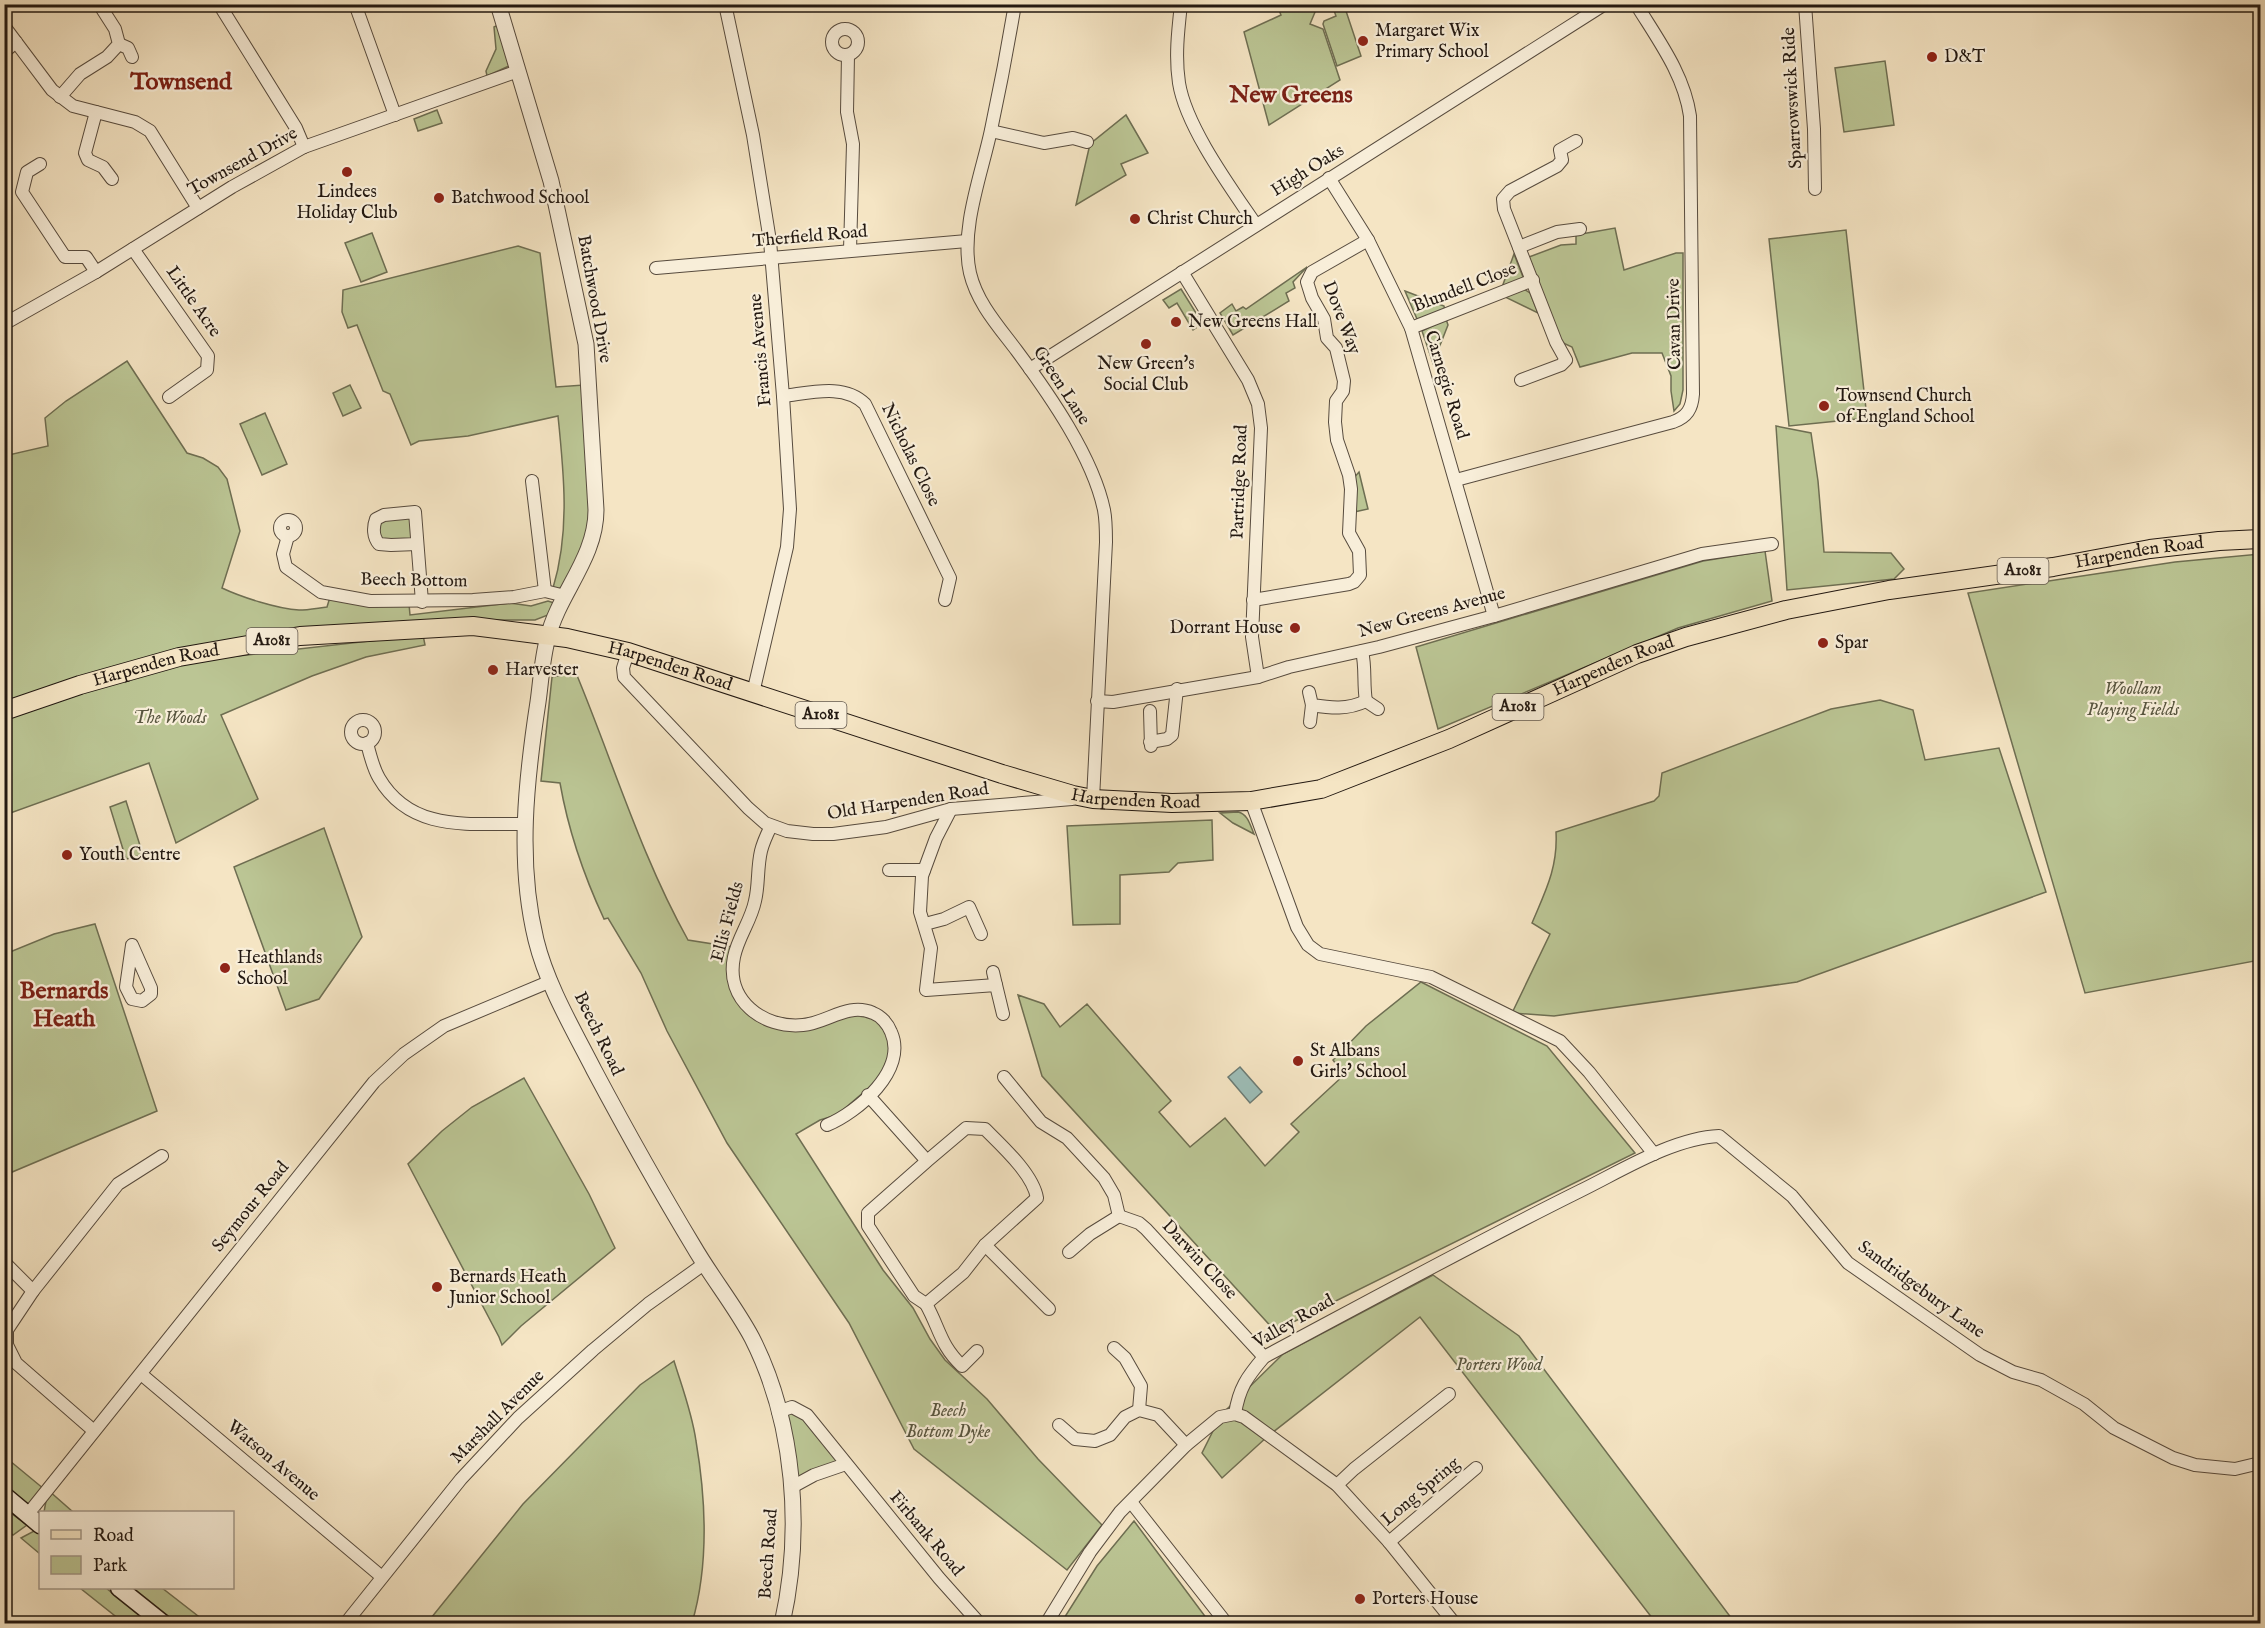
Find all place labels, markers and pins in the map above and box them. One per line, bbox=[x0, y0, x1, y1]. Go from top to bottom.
place label: Margaret Wix Primary School bbox=[1375, 20, 1489, 64]
marker: Margaret Wix Primary School bbox=[1356, 34, 1370, 48]
place label: D&T bbox=[1944, 46, 1985, 69]
marker: D&T bbox=[1925, 50, 1939, 64]
marker: Lindees Holiday Club bbox=[340, 165, 354, 179]
place label: Lindees Holiday Club bbox=[296, 181, 398, 225]
place label: Batchwood School bbox=[451, 187, 589, 210]
marker: Batchwood School bbox=[432, 191, 446, 205]
place label: Christ Church bbox=[1147, 208, 1253, 231]
marker: Christ Church bbox=[1128, 212, 1142, 226]
place label: New Greens Hall bbox=[1188, 311, 1318, 334]
marker: New Greens Hall bbox=[1169, 315, 1183, 329]
marker: New Green's Social Club bbox=[1139, 337, 1153, 351]
place label: New Green's Social Club bbox=[1097, 353, 1195, 397]
place label: Townsend Church of England School bbox=[1836, 385, 1975, 429]
marker: Townsend Church of England School bbox=[1817, 399, 1831, 413]
place label: Dorrant House bbox=[1170, 617, 1283, 640]
marker: Dorrant House bbox=[1288, 621, 1302, 635]
place label: Spar bbox=[1835, 632, 1869, 655]
marker: Spar bbox=[1816, 636, 1830, 650]
place label: Harvester bbox=[505, 659, 579, 682]
marker: Harvester bbox=[486, 663, 500, 677]
place label: Youth Centre bbox=[79, 844, 181, 867]
marker: Youth Centre bbox=[60, 848, 74, 862]
place label: Heathlands School bbox=[237, 947, 322, 991]
marker: Heathlands School bbox=[218, 961, 232, 975]
place label: St Albans Girls' School bbox=[1310, 1040, 1407, 1084]
marker: St Albans Girls' School bbox=[1291, 1054, 1305, 1068]
place label: Bernards Heath Junior School bbox=[447, 1266, 567, 1310]
marker: Bernards Heath Junior School bbox=[430, 1280, 444, 1294]
place label: Porters House bbox=[1372, 1588, 1478, 1611]
marker: Porters House bbox=[1353, 1592, 1367, 1606]

